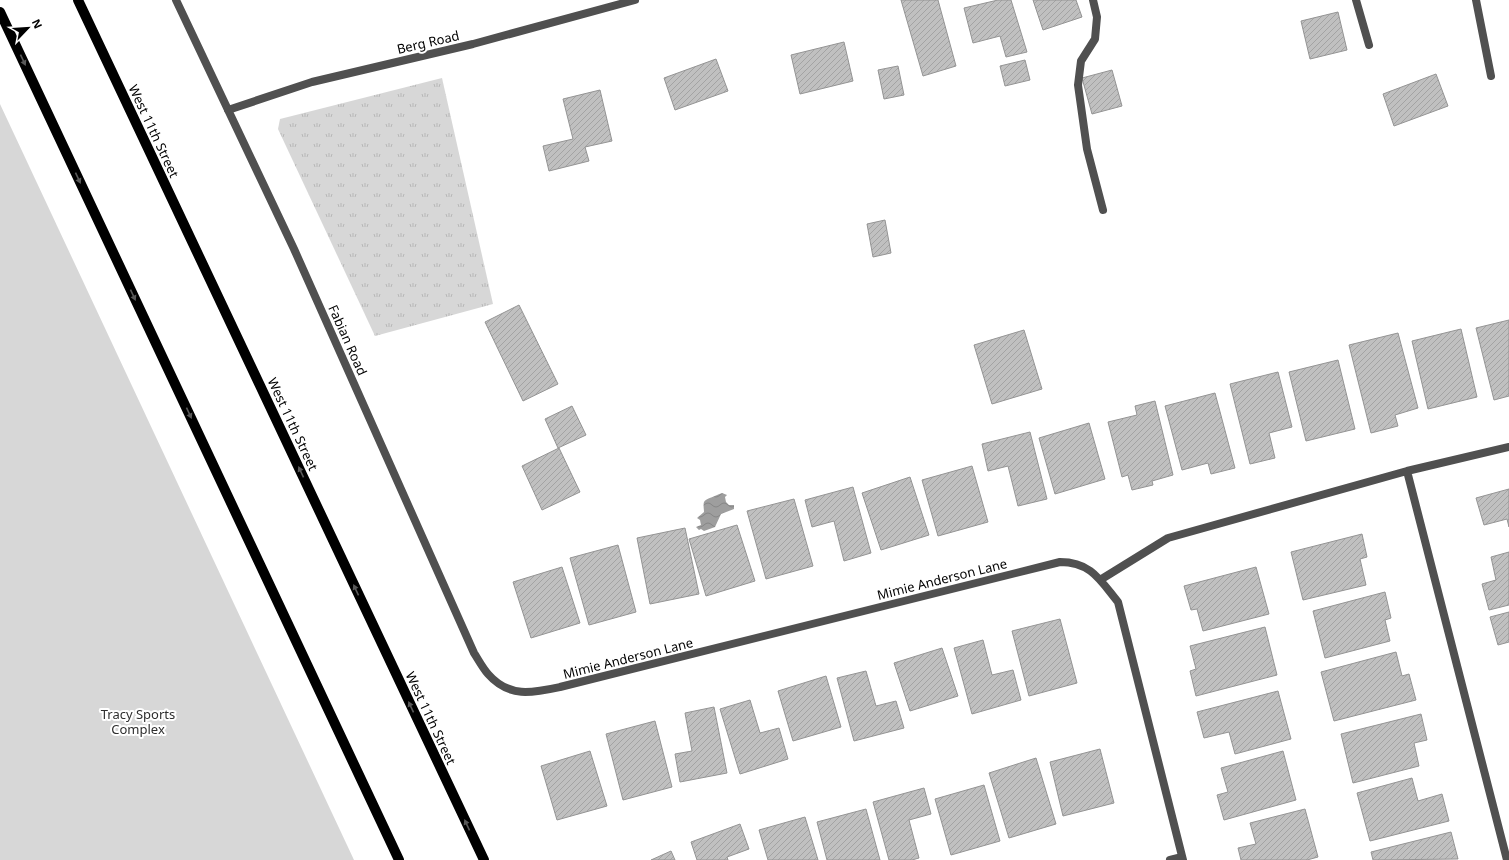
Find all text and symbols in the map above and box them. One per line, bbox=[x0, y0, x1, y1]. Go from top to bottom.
north arrow bbox=[8, 8, 48, 48]
text: N bbox=[29, 16, 46, 31]
street label: Berg Road bbox=[395, 26, 461, 58]
one-way arrow bbox=[20, 54, 26, 66]
street label: West 11th Street bbox=[125, 82, 184, 181]
one-way arrow bbox=[75, 172, 81, 183]
one-way arrow bbox=[130, 290, 136, 301]
street label: Fabian Road bbox=[324, 302, 372, 378]
street label: West 11th Street bbox=[264, 375, 323, 474]
one-way arrow bbox=[186, 407, 192, 419]
one-way arrow bbox=[298, 466, 304, 478]
street label: Mimie Anderson Lane bbox=[875, 554, 1009, 604]
one-way arrow bbox=[353, 584, 359, 595]
street label: Mimie Anderson Lane bbox=[561, 633, 695, 683]
street label: West 11th Street bbox=[402, 669, 461, 768]
one-way arrow bbox=[408, 701, 414, 713]
park label: Tracy Sports Complex bbox=[101, 705, 175, 738]
one-way arrow bbox=[464, 819, 470, 830]

